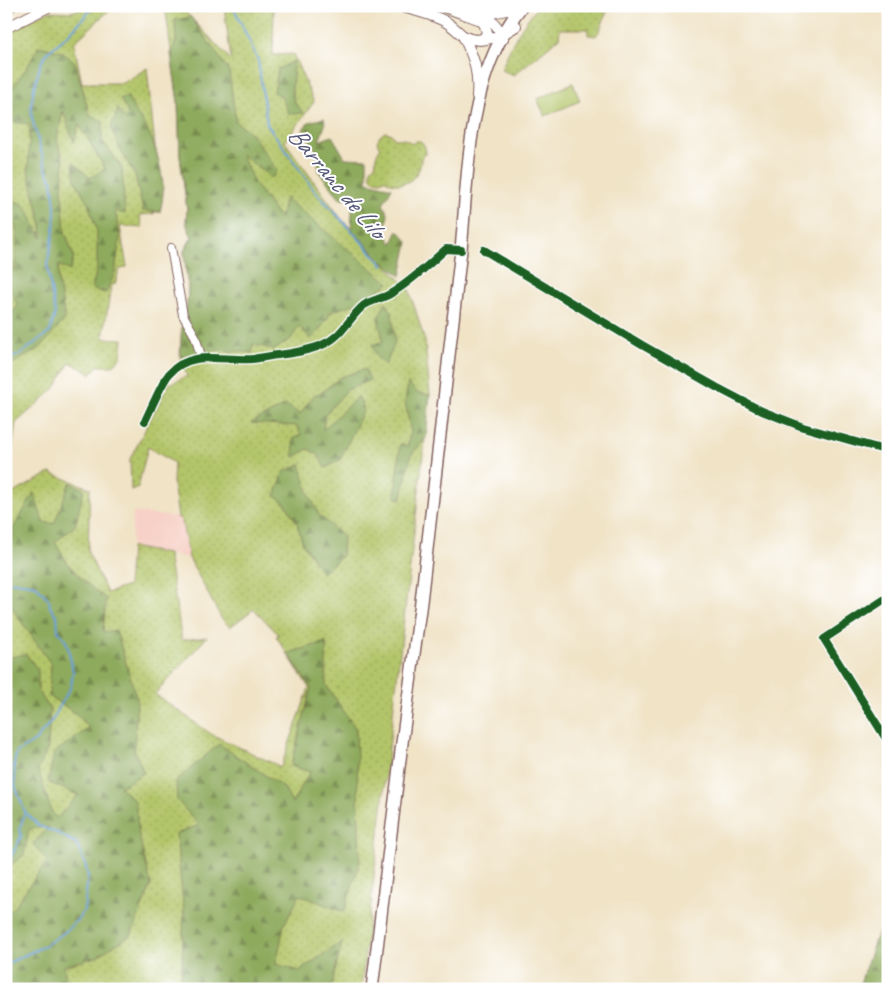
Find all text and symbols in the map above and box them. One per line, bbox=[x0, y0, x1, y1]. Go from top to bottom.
water label: Barranc de Lilo bbox=[281, 119, 396, 248]

